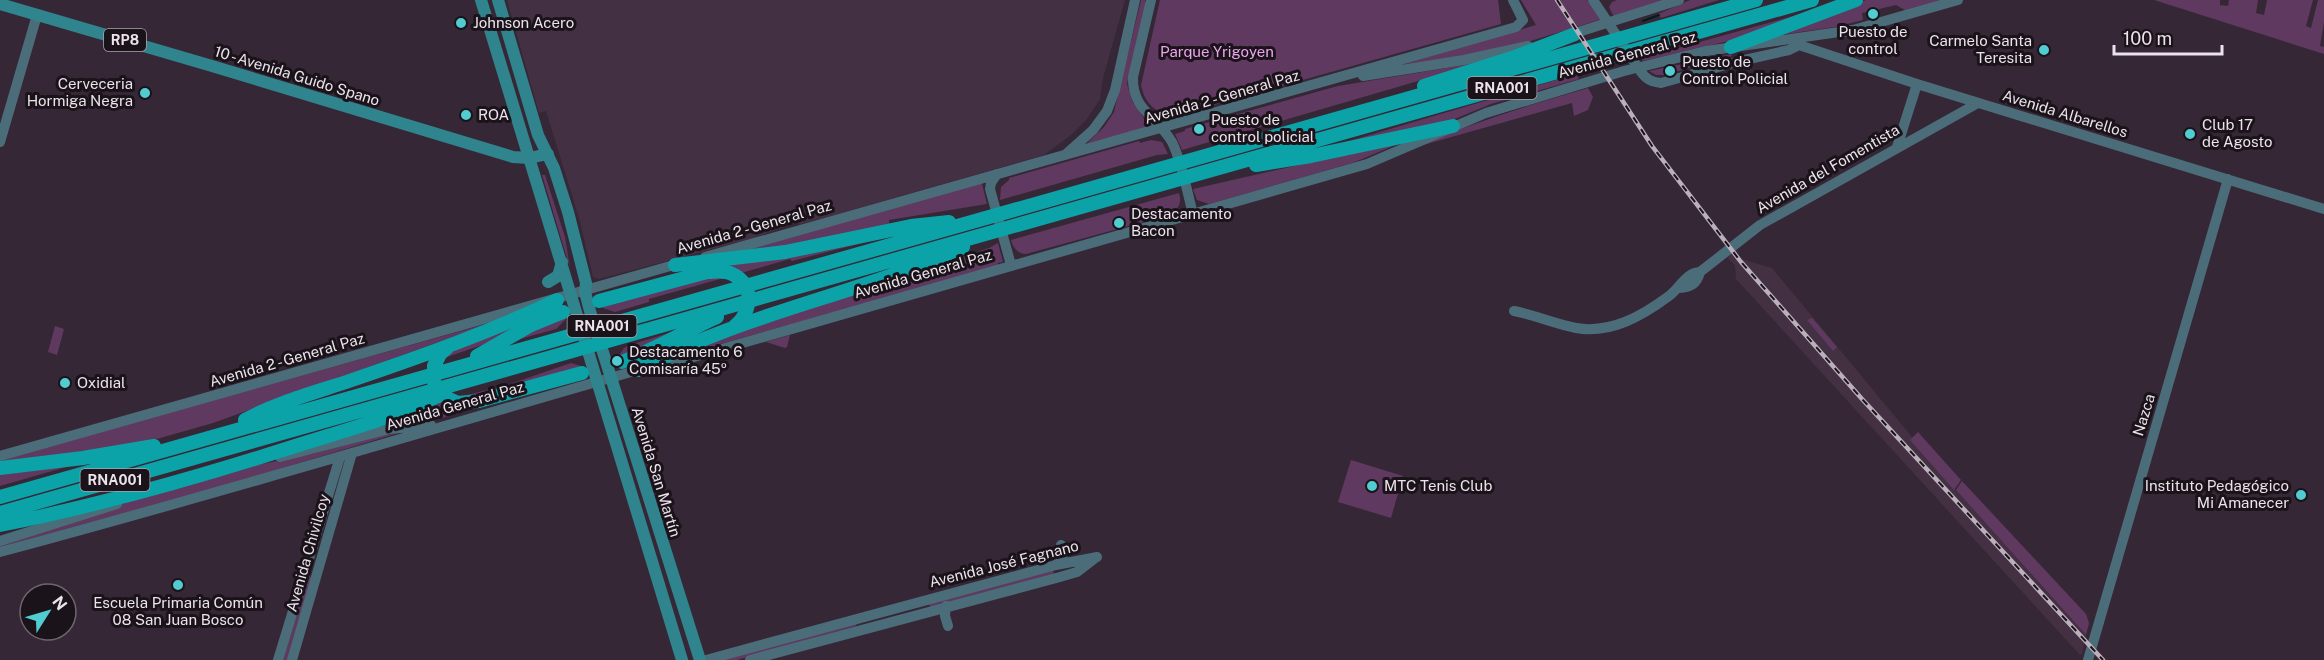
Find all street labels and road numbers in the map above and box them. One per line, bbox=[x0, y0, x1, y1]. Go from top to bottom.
street label: Avenida General Paz bbox=[1556, 28, 1698, 81]
road number: RP8 bbox=[104, 29, 146, 51]
street label: 10 - Avenida Guido Spano bbox=[213, 42, 382, 109]
street label: Avenida 2 - General Paz bbox=[1142, 66, 1301, 127]
road number: RNA001 bbox=[1468, 77, 1537, 99]
street label: Avenida Albarellos bbox=[2001, 86, 2130, 141]
street label: Avenida del Fomentista bbox=[1753, 121, 1902, 217]
street label: Avenida 2 - General Paz bbox=[674, 196, 833, 257]
street label: Avenida General Paz bbox=[852, 246, 994, 301]
road number: RNA001 bbox=[568, 315, 636, 337]
street label: Avenida 2 - General Paz bbox=[207, 329, 366, 390]
street label: Avenida General Paz bbox=[384, 378, 526, 433]
street label: Nazca bbox=[2129, 392, 2158, 438]
street label: Avenida San Martín bbox=[629, 405, 684, 539]
road number: RNA001 bbox=[80, 469, 150, 491]
street label: Avenida Chivilcoy bbox=[283, 492, 332, 614]
street label: Avenida José Fagnano bbox=[927, 537, 1080, 590]

